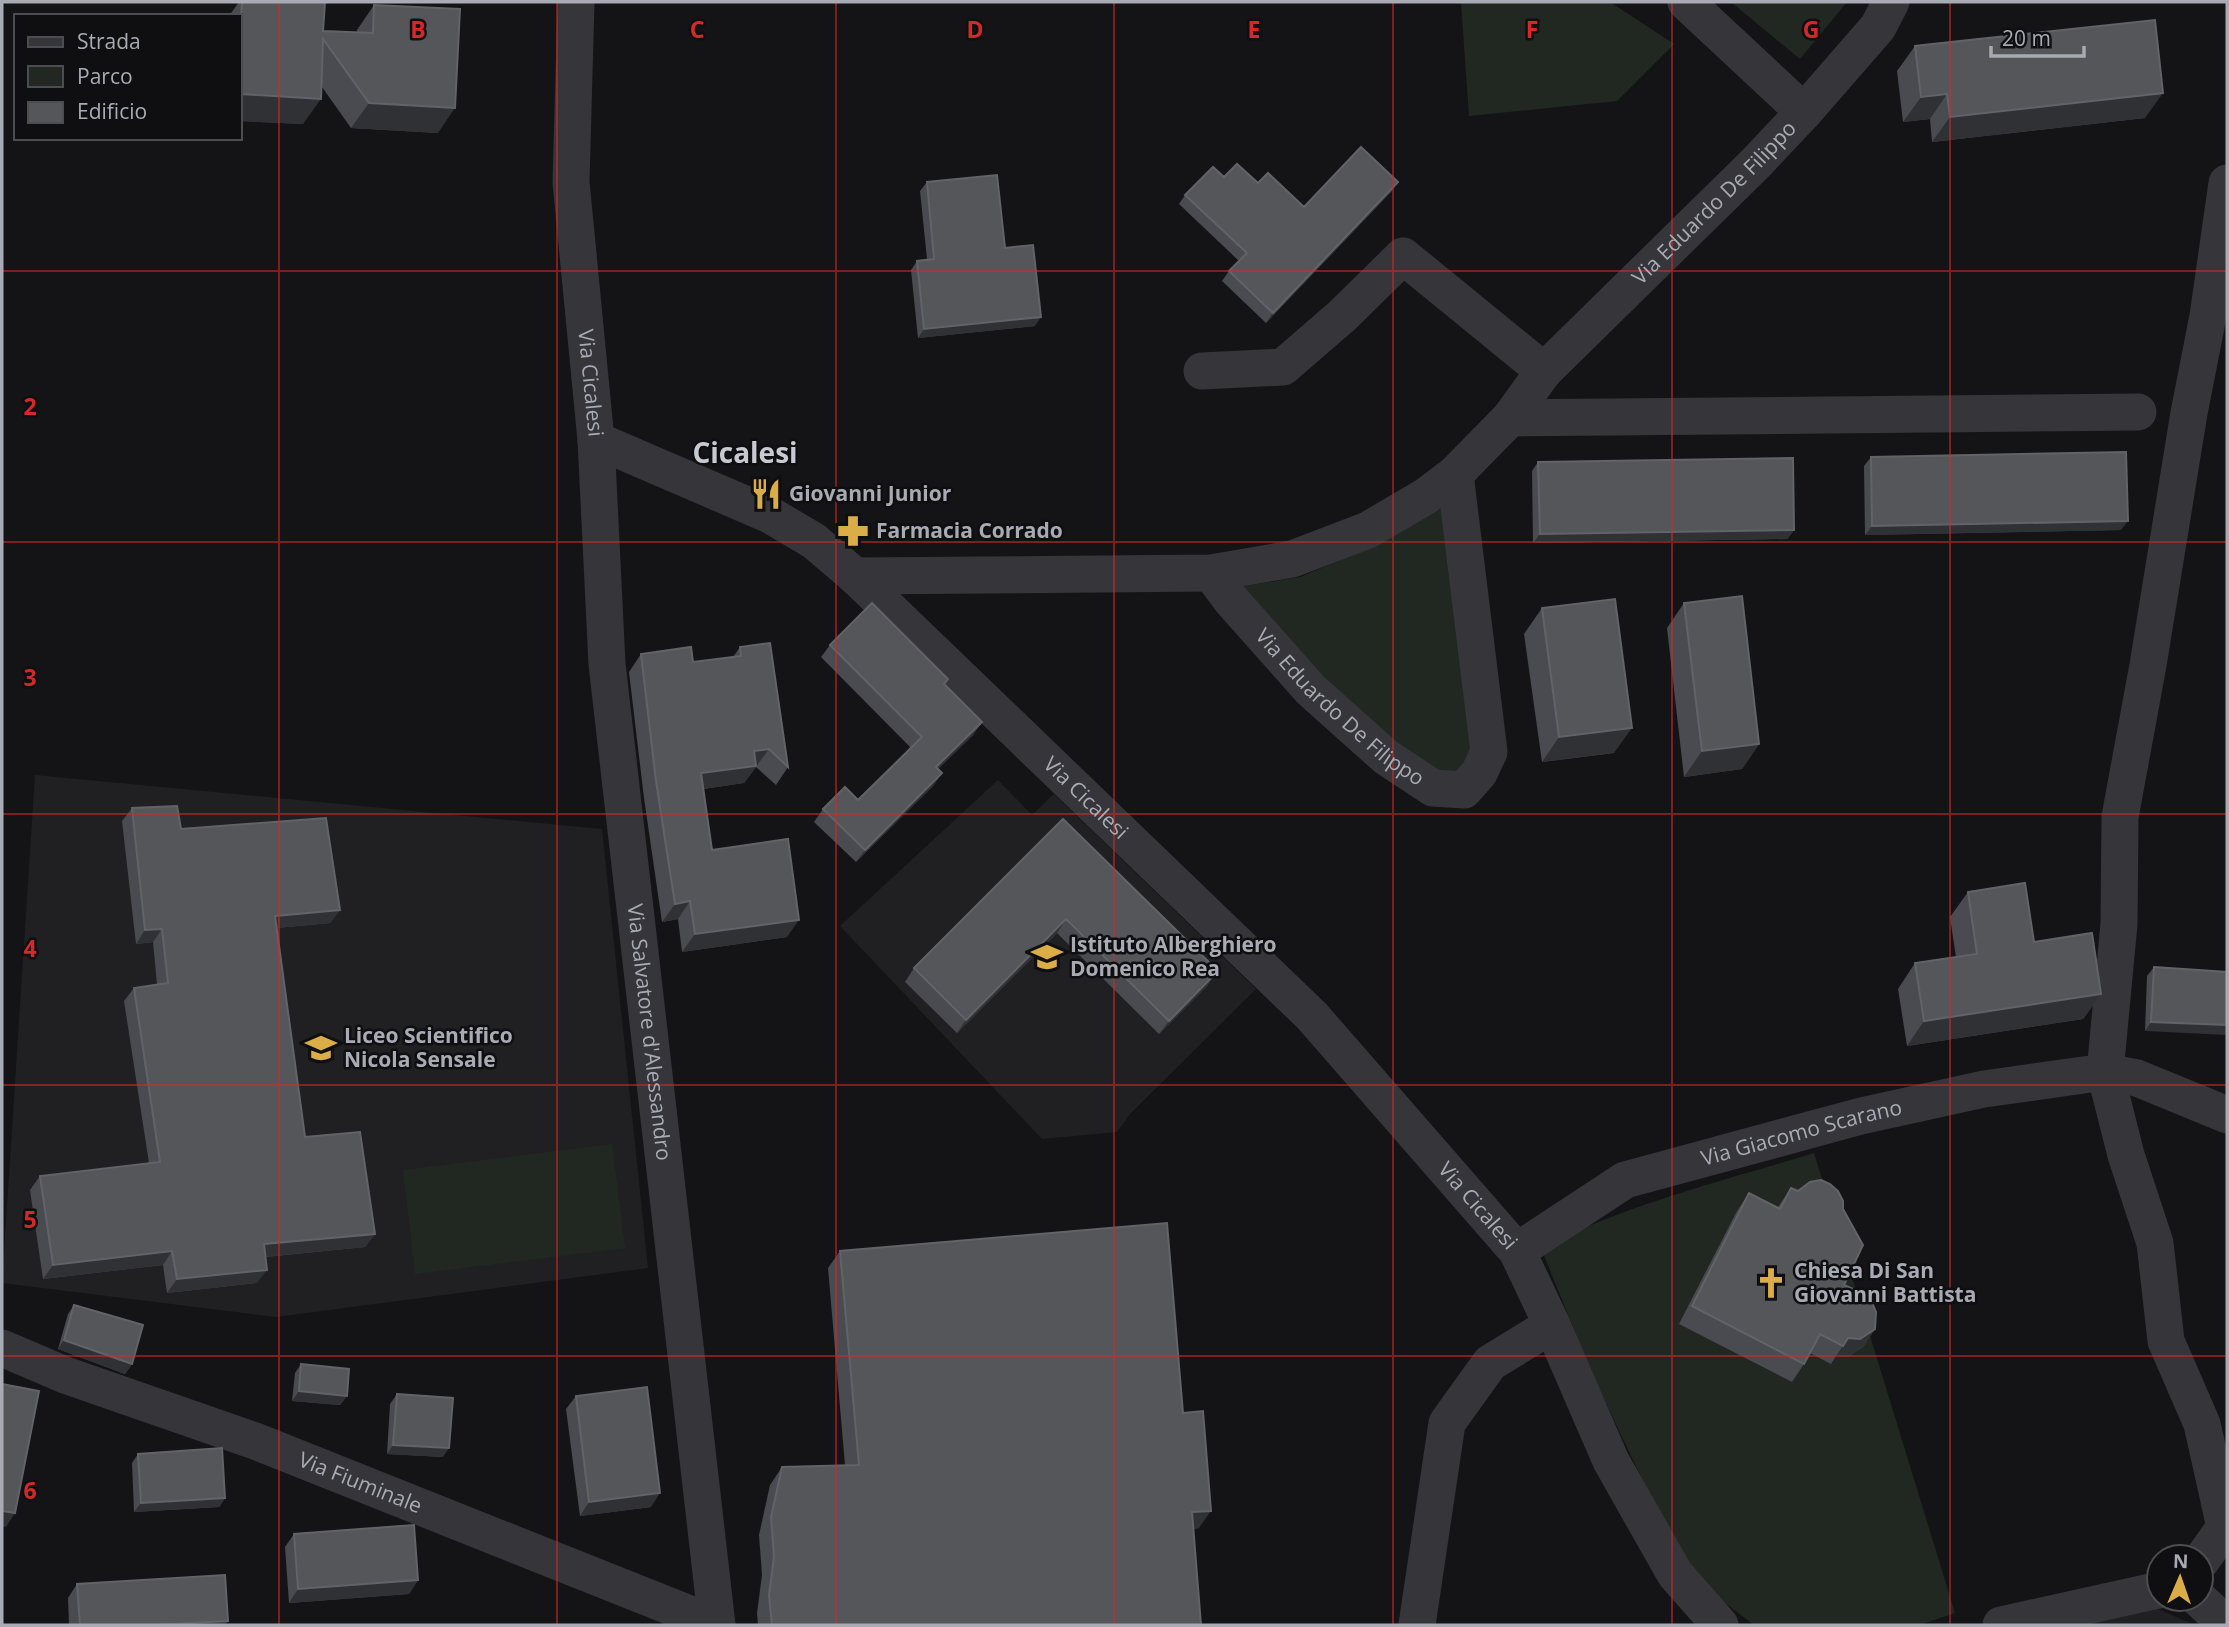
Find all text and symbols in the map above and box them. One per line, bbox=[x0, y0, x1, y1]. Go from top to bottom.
text: B bbox=[410, 13, 426, 45]
text: C bbox=[690, 13, 704, 45]
text: D bbox=[966, 13, 984, 45]
text: E bbox=[1248, 13, 1260, 45]
text: F bbox=[1526, 13, 1538, 45]
text: G bbox=[1803, 13, 1819, 45]
legend bbox=[14, 14, 242, 140]
scale bar bbox=[1991, 14, 2084, 58]
text: 20 m bbox=[2002, 24, 2051, 52]
text: Strada bbox=[77, 27, 141, 55]
text: Parco bbox=[77, 62, 133, 90]
text: Edificio bbox=[77, 97, 147, 125]
street label: Via Eduardo De Filippo bbox=[1625, 114, 1802, 290]
street label: Via Cicalesi bbox=[572, 328, 611, 438]
text: 2 bbox=[23, 390, 37, 422]
district label: Cicalesi bbox=[692, 433, 798, 471]
restaurant icon: Giovanni Junior bbox=[749, 477, 783, 511]
place label: Giovanni Junior bbox=[789, 479, 952, 507]
pharmacy icon: Farmacia Corrado bbox=[836, 514, 870, 548]
place label: Farmacia Corrado bbox=[876, 516, 1063, 544]
street label: Via Eduardo De Filippo bbox=[1250, 622, 1430, 792]
text: 3 bbox=[23, 661, 37, 693]
street label: Via Cicalesi bbox=[1038, 750, 1135, 845]
street label: Via Salvatore d'Alessandro bbox=[622, 902, 679, 1162]
place label: Istituto Alberghiero Domenico Rea bbox=[1070, 930, 1277, 982]
text: 4 bbox=[23, 932, 37, 964]
school or university icon: Istituto Alberghiero Domenico Rea bbox=[1030, 940, 1064, 974]
place label: Liceo Scientifico Nicola Sensale bbox=[344, 1021, 513, 1073]
school or university icon: Liceo Scientifico Nicola Sensale bbox=[304, 1031, 338, 1065]
street label: Via Giacomo Scarano bbox=[1698, 1092, 1904, 1172]
street label: Via Cicalesi bbox=[1432, 1155, 1524, 1255]
text: 5 bbox=[23, 1203, 37, 1235]
place label: Chiesa Di San Giovanni Battista bbox=[1794, 1256, 1976, 1308]
church icon: Chiesa Di San Giovanni Battista bbox=[1754, 1266, 1788, 1300]
street label: Via Fiuminale bbox=[295, 1445, 426, 1519]
text: 6 bbox=[23, 1474, 37, 1506]
north arrow bbox=[2145, 1543, 2215, 1613]
text: N bbox=[2172, 1548, 2189, 1574]

